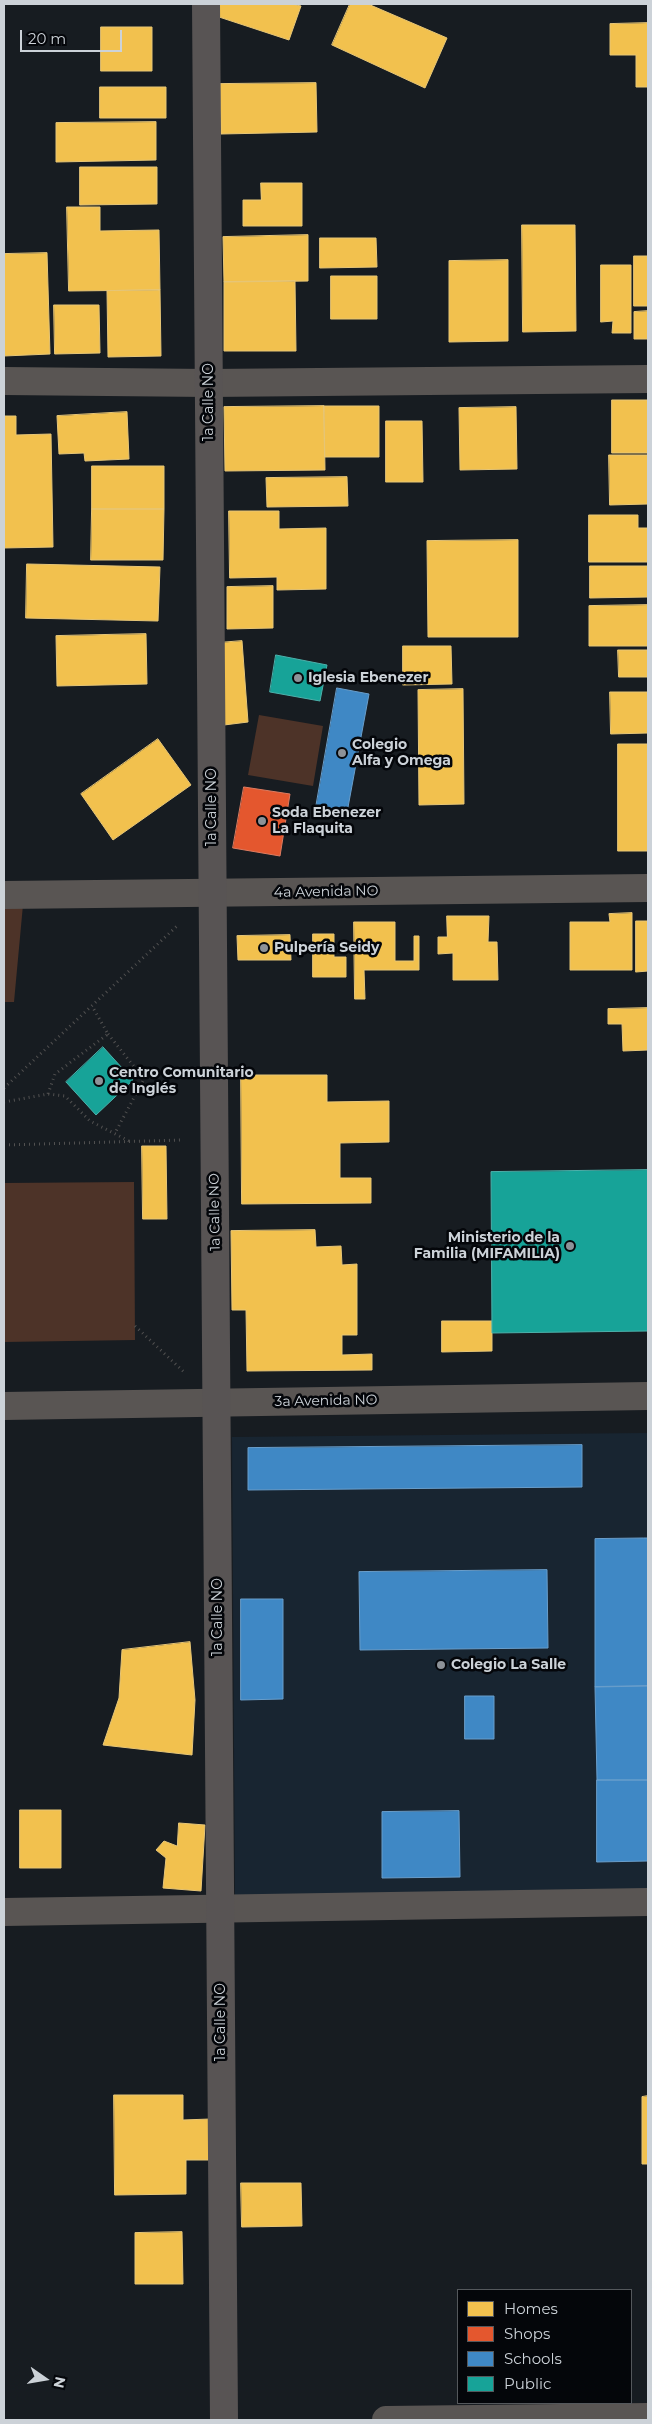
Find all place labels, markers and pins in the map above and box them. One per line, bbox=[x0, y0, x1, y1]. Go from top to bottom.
place label: Iglesia Ebenezer bbox=[308, 670, 428, 686]
marker: Iglesia Ebenezer bbox=[292, 672, 304, 684]
place label: Colegio Alfa y Omega bbox=[352, 737, 451, 770]
marker: Colegio Alfa y Omega bbox=[336, 747, 348, 759]
place label: Soda Ebenezer La Flaquita bbox=[272, 805, 381, 838]
marker: Soda Ebenezer La Flaquita bbox=[256, 815, 268, 827]
place label: Pulpería Seidy bbox=[274, 940, 379, 956]
marker: Pulpería Seidy bbox=[258, 942, 270, 954]
place label: Centro Comunitario de Inglés bbox=[109, 1065, 254, 1098]
marker: Centro Comunitario de Inglés bbox=[93, 1075, 105, 1087]
place label: Ministerio de la Familia (MIFAMILIA) bbox=[414, 1230, 560, 1262]
marker: Ministerio de la Familia (MIFAMILIA) bbox=[564, 1240, 576, 1252]
place label: Colegio La Salle bbox=[451, 1657, 566, 1673]
marker: Colegio La Salle bbox=[435, 1659, 447, 1671]

